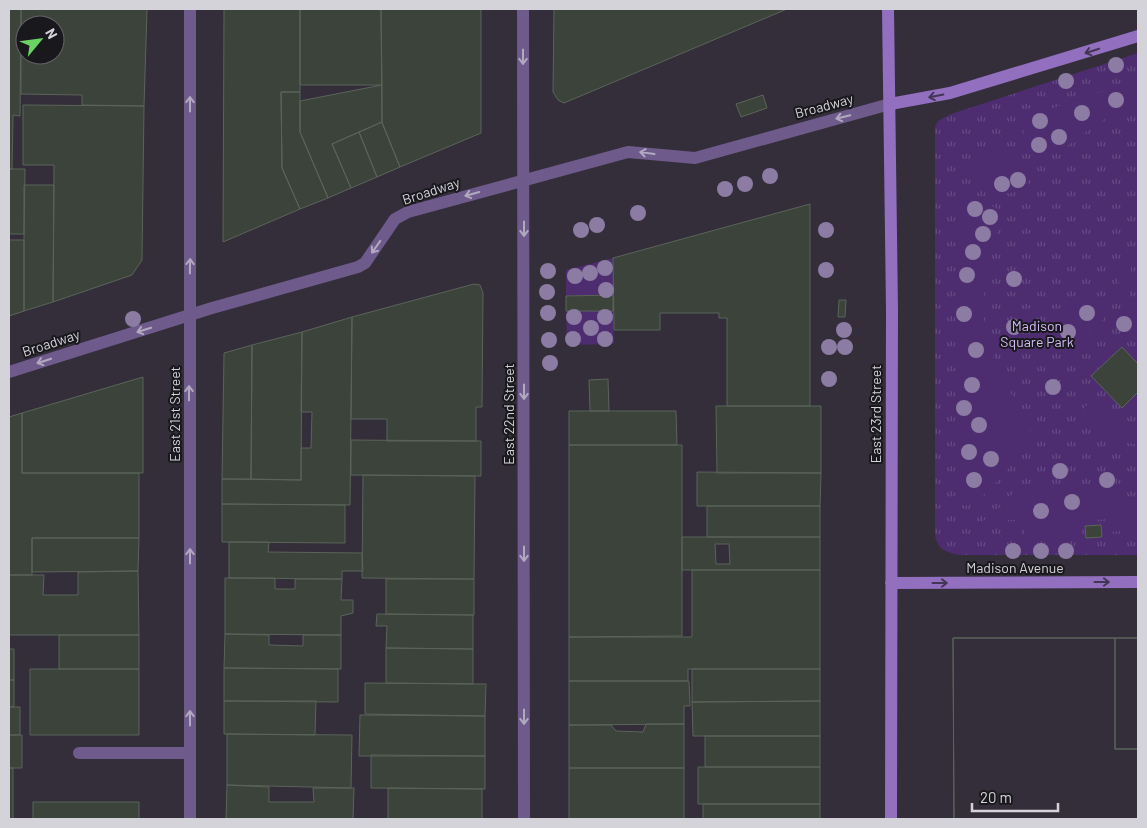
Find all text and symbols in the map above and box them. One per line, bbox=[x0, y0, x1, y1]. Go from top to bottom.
north arrow bbox=[15, 15, 65, 65]
text: N bbox=[42, 25, 61, 42]
one-way arrow bbox=[1084, 47, 1100, 57]
one-way arrow bbox=[518, 49, 528, 65]
street label: Broadway bbox=[793, 89, 855, 121]
one-way arrow bbox=[928, 91, 944, 101]
one-way arrow bbox=[185, 96, 195, 112]
one-way arrow bbox=[835, 112, 851, 122]
one-way arrow bbox=[639, 148, 655, 158]
street label: Broadway bbox=[400, 173, 462, 208]
one-way arrow bbox=[465, 189, 481, 199]
one-way arrow bbox=[519, 220, 529, 237]
one-way arrow bbox=[371, 240, 381, 254]
one-way arrow bbox=[186, 258, 195, 274]
park label: Madison Square Park bbox=[1000, 317, 1074, 350]
street label: Broadway bbox=[20, 325, 82, 360]
one-way arrow bbox=[136, 325, 152, 335]
one-way arrow bbox=[36, 356, 52, 366]
street label: East 22nd Street bbox=[500, 363, 517, 465]
street label: East 23rd Street bbox=[867, 365, 884, 463]
street label: East 21st Street bbox=[166, 366, 183, 462]
one-way arrow bbox=[519, 383, 529, 399]
one-way arrow bbox=[184, 385, 194, 402]
one-way arrow bbox=[519, 546, 529, 562]
one-way arrow bbox=[185, 548, 195, 564]
street label: Madison Avenue bbox=[966, 559, 1064, 576]
one-way arrow bbox=[932, 578, 948, 588]
one-way arrow bbox=[1094, 578, 1110, 587]
one-way arrow bbox=[519, 708, 529, 724]
one-way arrow bbox=[185, 710, 195, 726]
scale bar bbox=[972, 780, 1058, 812]
text: 20 m bbox=[980, 788, 1012, 806]

